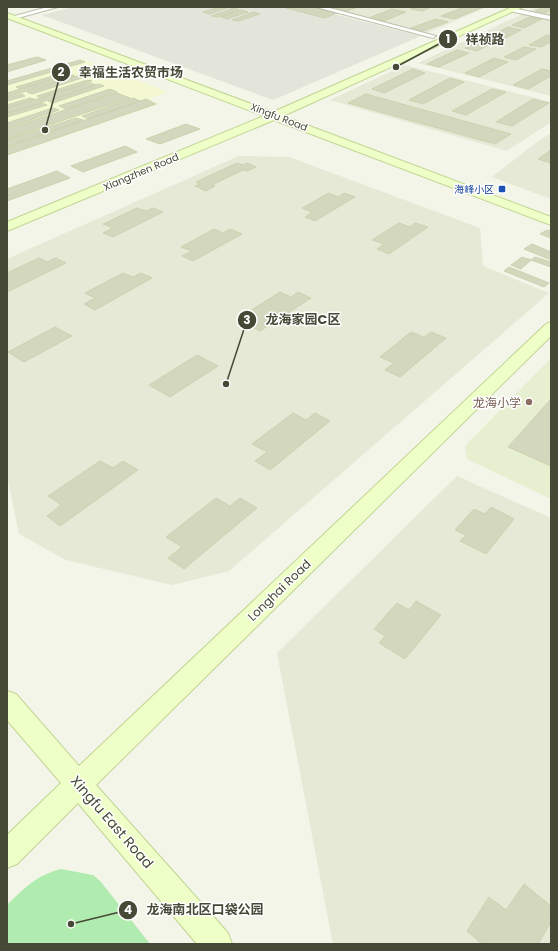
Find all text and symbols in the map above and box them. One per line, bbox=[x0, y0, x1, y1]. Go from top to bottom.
callout: 祥祯路 bbox=[438, 27, 513, 52]
text: 1 bbox=[446, 30, 450, 47]
text: 祥祯路 bbox=[465, 30, 505, 49]
callout: 幸福生活农贸市场 bbox=[51, 60, 191, 85]
text: 2 bbox=[58, 63, 65, 80]
text: 幸福生活农贸市场 bbox=[79, 63, 183, 82]
street label: Xingfu Road bbox=[248, 99, 310, 135]
street label: Xiangzhen Road bbox=[101, 149, 181, 195]
place label: 海峰小区 bbox=[454, 182, 494, 197]
marker: 海峰小区 bbox=[497, 184, 507, 194]
callout: 龙海家园C区 bbox=[237, 307, 348, 332]
text: 龙海家园C区 bbox=[266, 310, 340, 329]
text: 3 bbox=[243, 311, 251, 328]
place label: 龙海小学 bbox=[473, 394, 521, 411]
marker: 龙海小学 bbox=[524, 397, 534, 407]
street label: Longhai Road bbox=[244, 555, 314, 625]
street label: Xingfu East Road bbox=[66, 771, 158, 873]
callout: 龙海南北区口袋公园 bbox=[118, 897, 271, 922]
text: 龙海南北区口袋公园 bbox=[146, 900, 264, 919]
text: 4 bbox=[124, 901, 132, 918]

